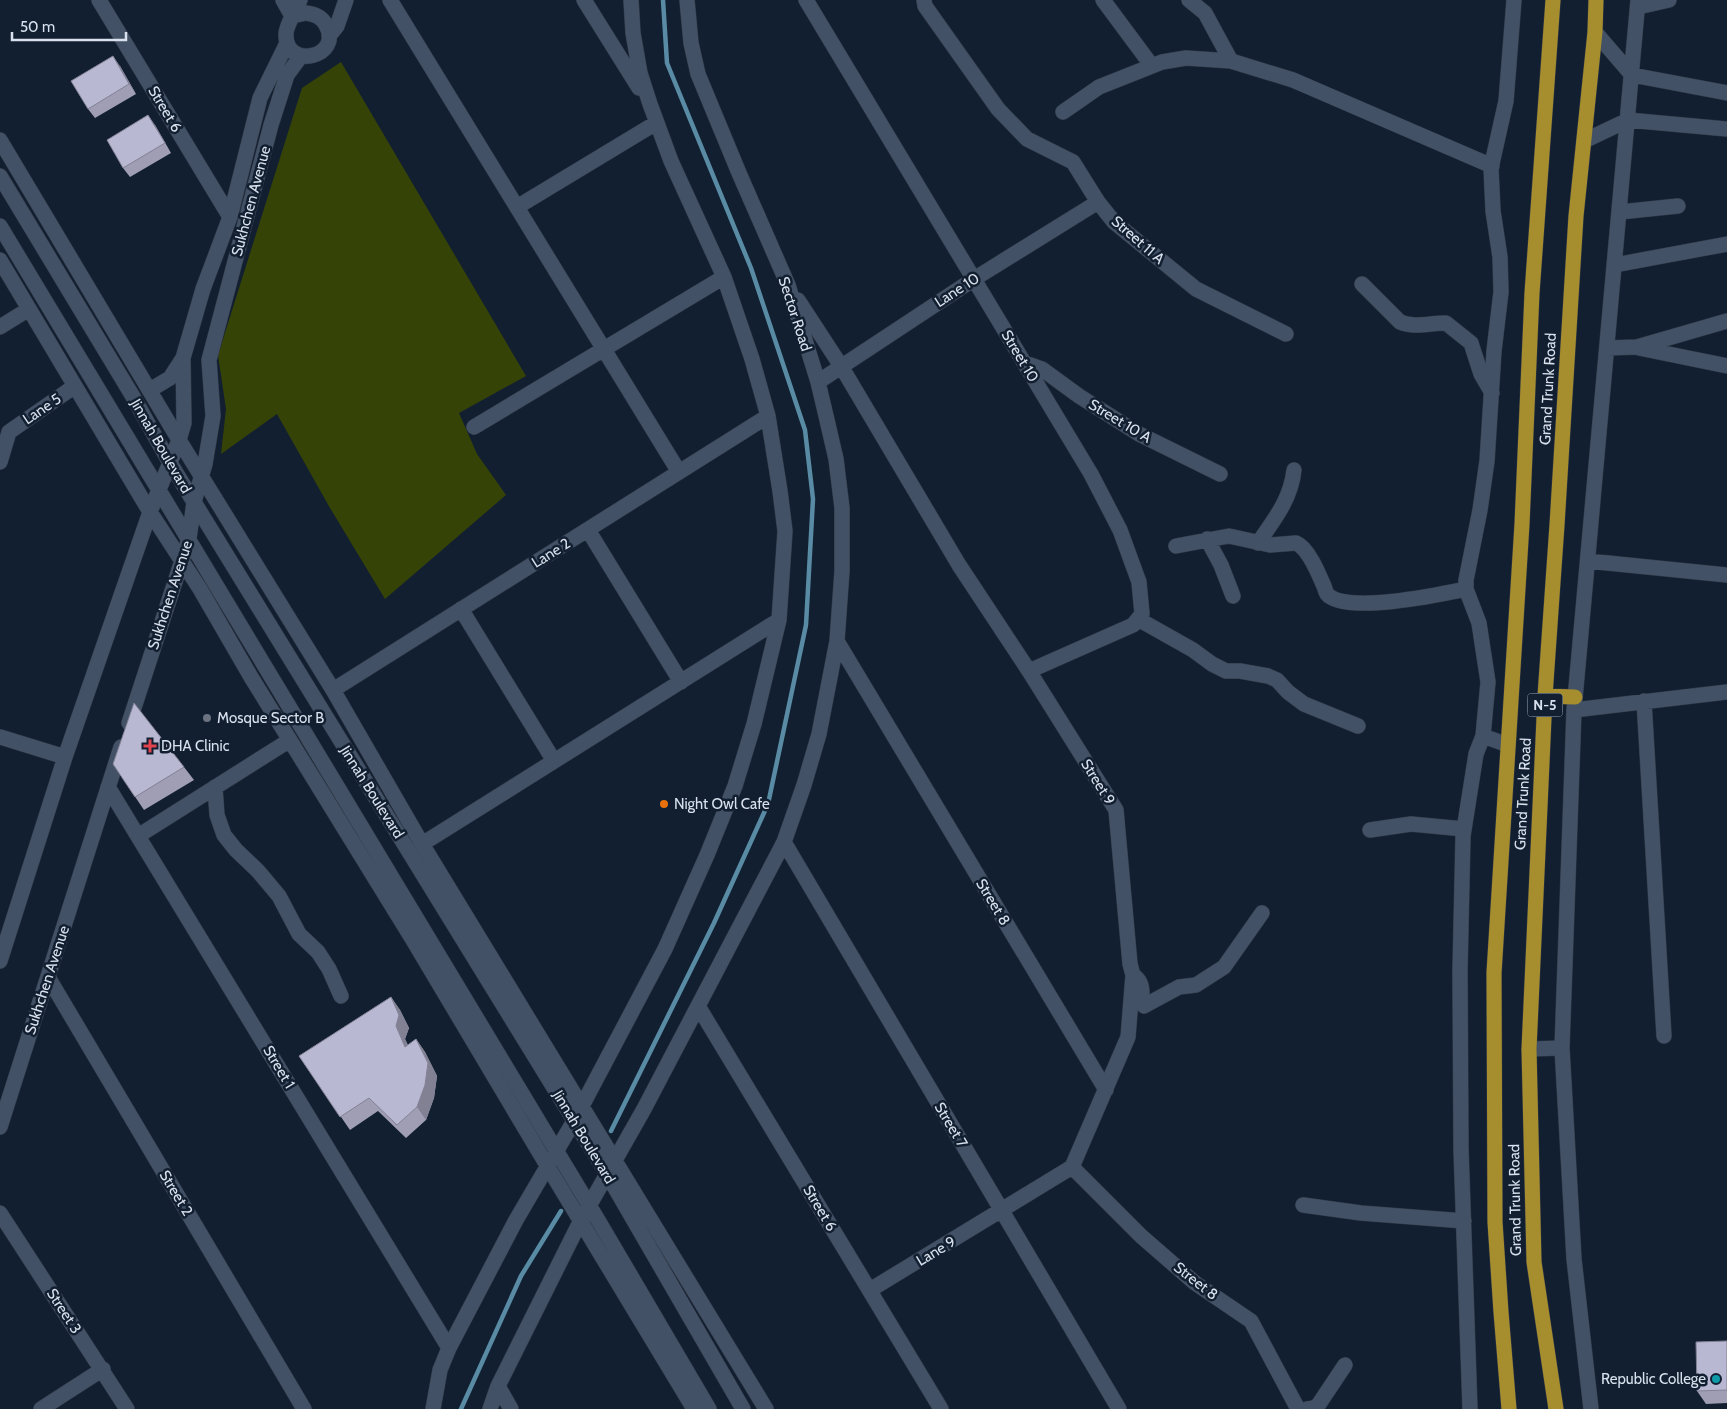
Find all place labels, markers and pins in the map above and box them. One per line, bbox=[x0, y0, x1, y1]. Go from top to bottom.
place label: Mosque Sector B bbox=[217, 709, 324, 727]
marker: Mosque Sector B bbox=[201, 712, 213, 724]
place label: DHA Clinic bbox=[161, 737, 230, 755]
marker: DHA Clinic bbox=[143, 739, 157, 753]
place label: Night Owl Cafe bbox=[674, 795, 770, 813]
marker: Night Owl Cafe bbox=[658, 798, 670, 810]
place label: Republic College bbox=[1601, 1370, 1706, 1388]
marker: Republic College bbox=[1710, 1373, 1722, 1385]

